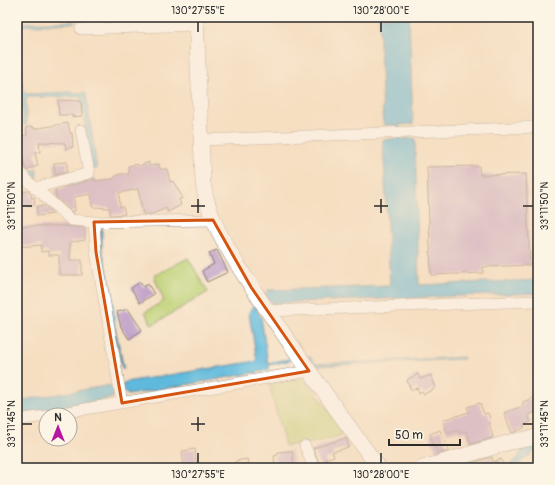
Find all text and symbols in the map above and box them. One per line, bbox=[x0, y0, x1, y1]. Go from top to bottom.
text: 130°27'55"E bbox=[171, 5, 225, 17]
text: 130°28'00"E bbox=[353, 5, 409, 17]
text: 33°11'50"N bbox=[6, 182, 18, 230]
text: 33°11'50"N bbox=[539, 182, 551, 230]
text: 33°11'45"N bbox=[6, 400, 18, 448]
text: 33°11'45"N bbox=[539, 400, 551, 448]
north arrow bbox=[38, 407, 78, 447]
text: N bbox=[54, 411, 62, 424]
scale bar bbox=[389, 421, 460, 447]
text: 50 m bbox=[395, 428, 423, 443]
text: 130°27'55"E bbox=[171, 469, 225, 481]
text: 130°28'00"E bbox=[353, 469, 409, 481]

